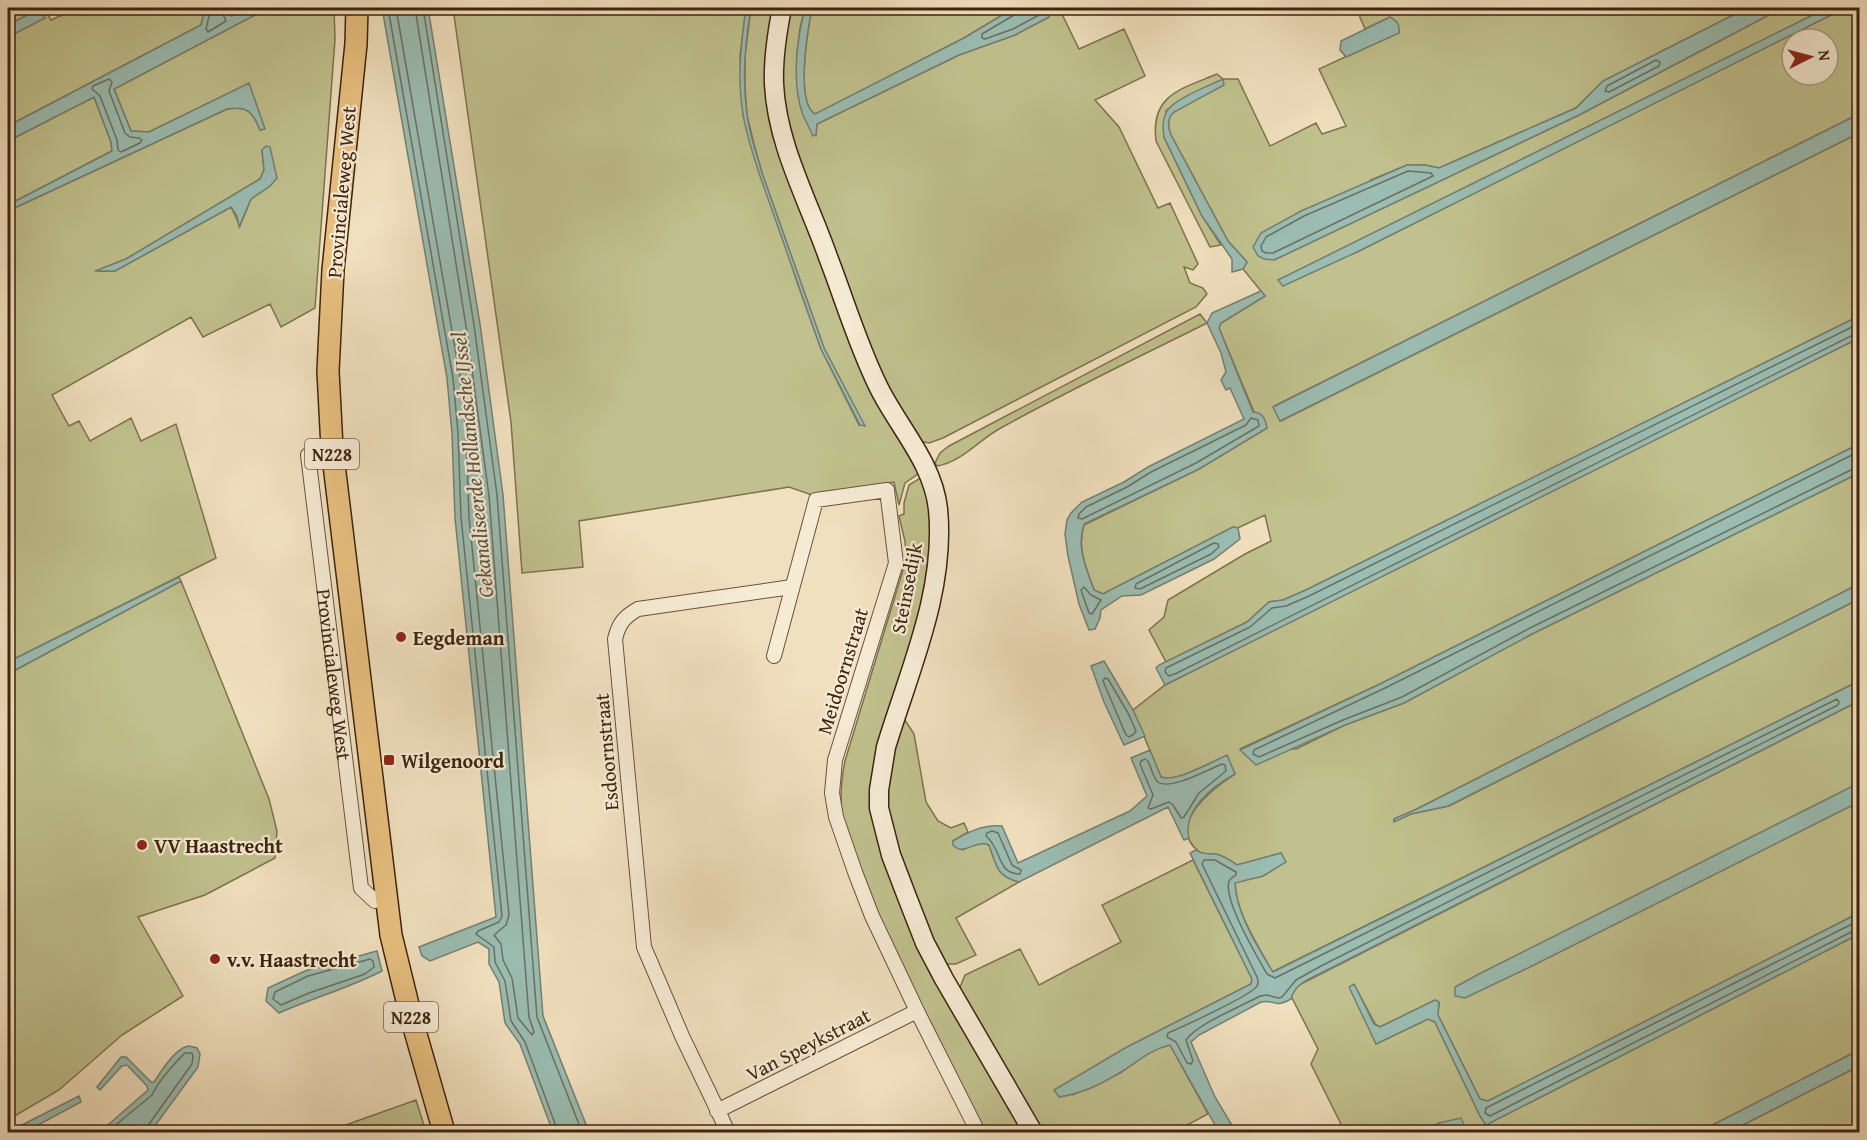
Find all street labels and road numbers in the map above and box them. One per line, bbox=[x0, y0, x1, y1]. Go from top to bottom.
street label: Provincialeweg West bbox=[319, 105, 363, 279]
road number: N228 bbox=[305, 439, 359, 469]
street label: Steinsedijk bbox=[883, 539, 929, 636]
street label: Provincialeweg West bbox=[310, 587, 360, 762]
street label: Meidoornstraat bbox=[809, 604, 875, 738]
street label: Esdoornstraat bbox=[586, 692, 626, 812]
street label: Van Speykstraat bbox=[741, 1000, 875, 1088]
road number: N228 bbox=[384, 1002, 438, 1032]

